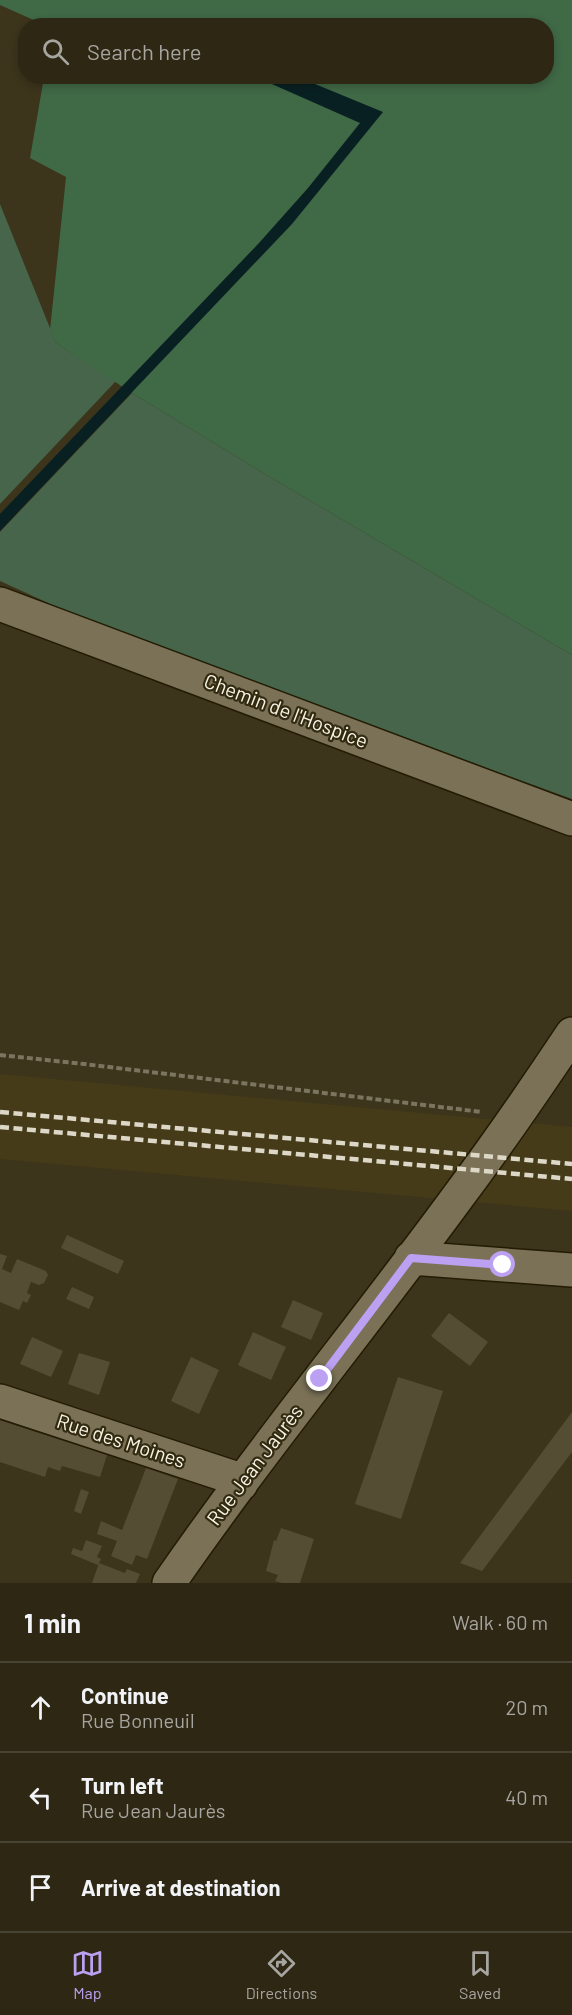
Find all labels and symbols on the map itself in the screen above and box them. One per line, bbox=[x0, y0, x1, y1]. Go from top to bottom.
street label: Chemin de l'Hospice bbox=[201, 668, 372, 752]
route start bbox=[489, 1251, 515, 1277]
route end bbox=[306, 1365, 332, 1391]
street label: Rue Jean Jaurès bbox=[201, 1399, 307, 1529]
street label: Rue des Moines bbox=[54, 1408, 189, 1472]

